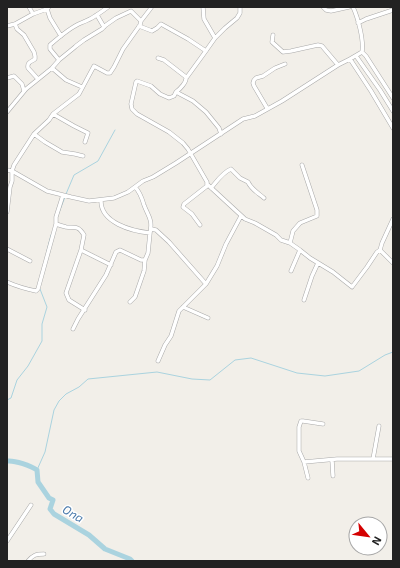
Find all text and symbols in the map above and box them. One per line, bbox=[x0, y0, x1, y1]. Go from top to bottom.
water label: Ona bbox=[61, 502, 87, 525]
north arrow bbox=[348, 516, 388, 556]
text: N bbox=[370, 534, 385, 548]

